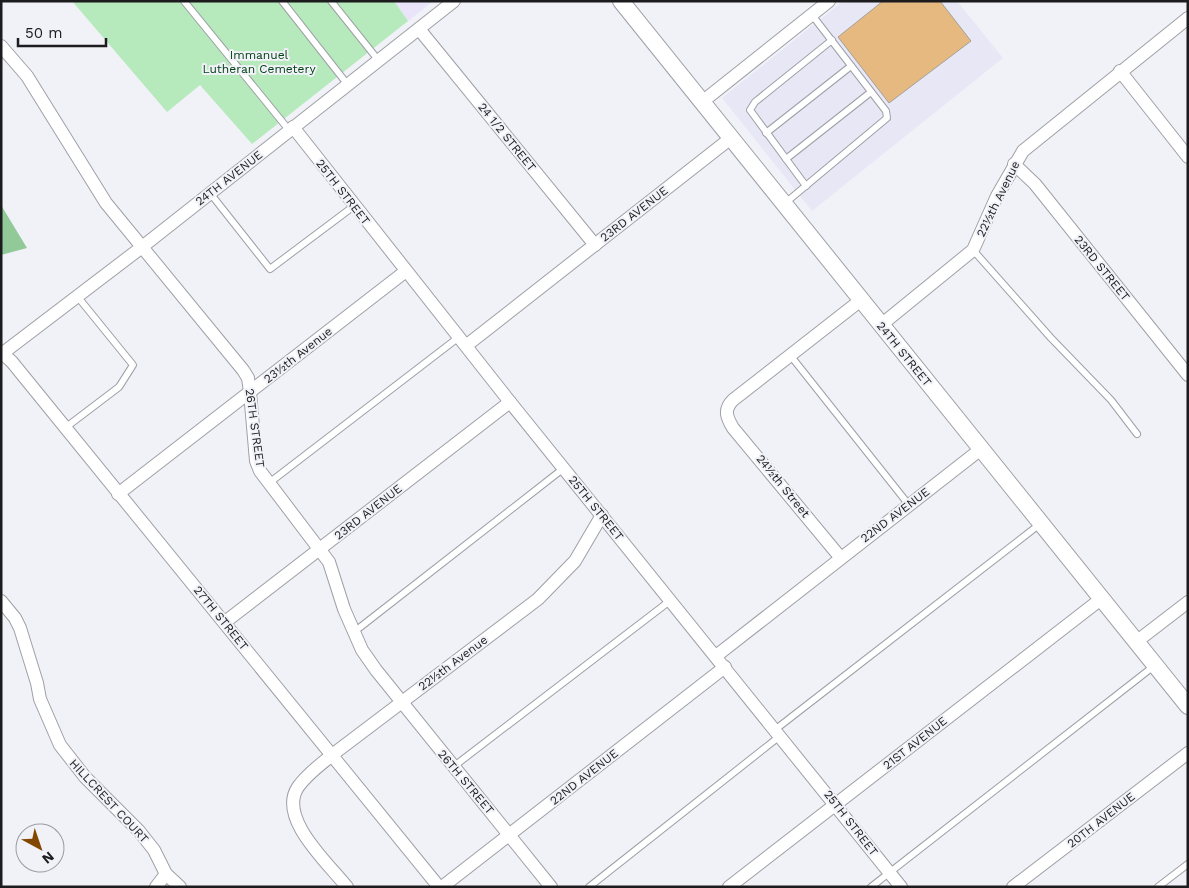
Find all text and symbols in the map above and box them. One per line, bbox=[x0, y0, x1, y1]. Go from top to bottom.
scale bar bbox=[18, 15, 105, 47]
text: 50 m bbox=[25, 24, 62, 42]
park label: Immanuel Lutheran Cemetery bbox=[202, 48, 316, 76]
street label: 24 1/2 STREET bbox=[475, 100, 539, 174]
street label: 24TH AVENUE bbox=[193, 147, 265, 208]
street label: 25TH STREET bbox=[313, 156, 373, 228]
street label: 22½th Avenue bbox=[974, 159, 1022, 239]
street label: 23RD AVENUE bbox=[597, 183, 671, 245]
street label: 23RD STREET bbox=[1071, 233, 1133, 303]
street label: 24TH STREET bbox=[874, 319, 934, 389]
street label: 23½th Avenue bbox=[261, 324, 335, 386]
street label: 26TH STREET bbox=[243, 388, 267, 468]
street label: 24½th Street bbox=[753, 452, 813, 520]
street label: 25TH STREET bbox=[566, 473, 626, 543]
street label: 23RD AVENUE bbox=[331, 481, 405, 543]
street label: 22ND AVENUE bbox=[858, 484, 932, 545]
street label: 27TH STREET bbox=[191, 583, 251, 653]
street label: 22½th Avenue bbox=[416, 632, 490, 693]
street label: 21ST AVENUE bbox=[880, 714, 950, 772]
street label: 22ND AVENUE bbox=[547, 746, 621, 808]
street label: 26TH STREET bbox=[435, 747, 497, 817]
street label: HILLCREST COURT bbox=[67, 756, 151, 846]
street label: 25TH STREET bbox=[821, 787, 881, 859]
street label: 20TH AVENUE bbox=[1064, 789, 1138, 851]
north arrow bbox=[15, 823, 65, 873]
text: N bbox=[39, 848, 57, 867]

